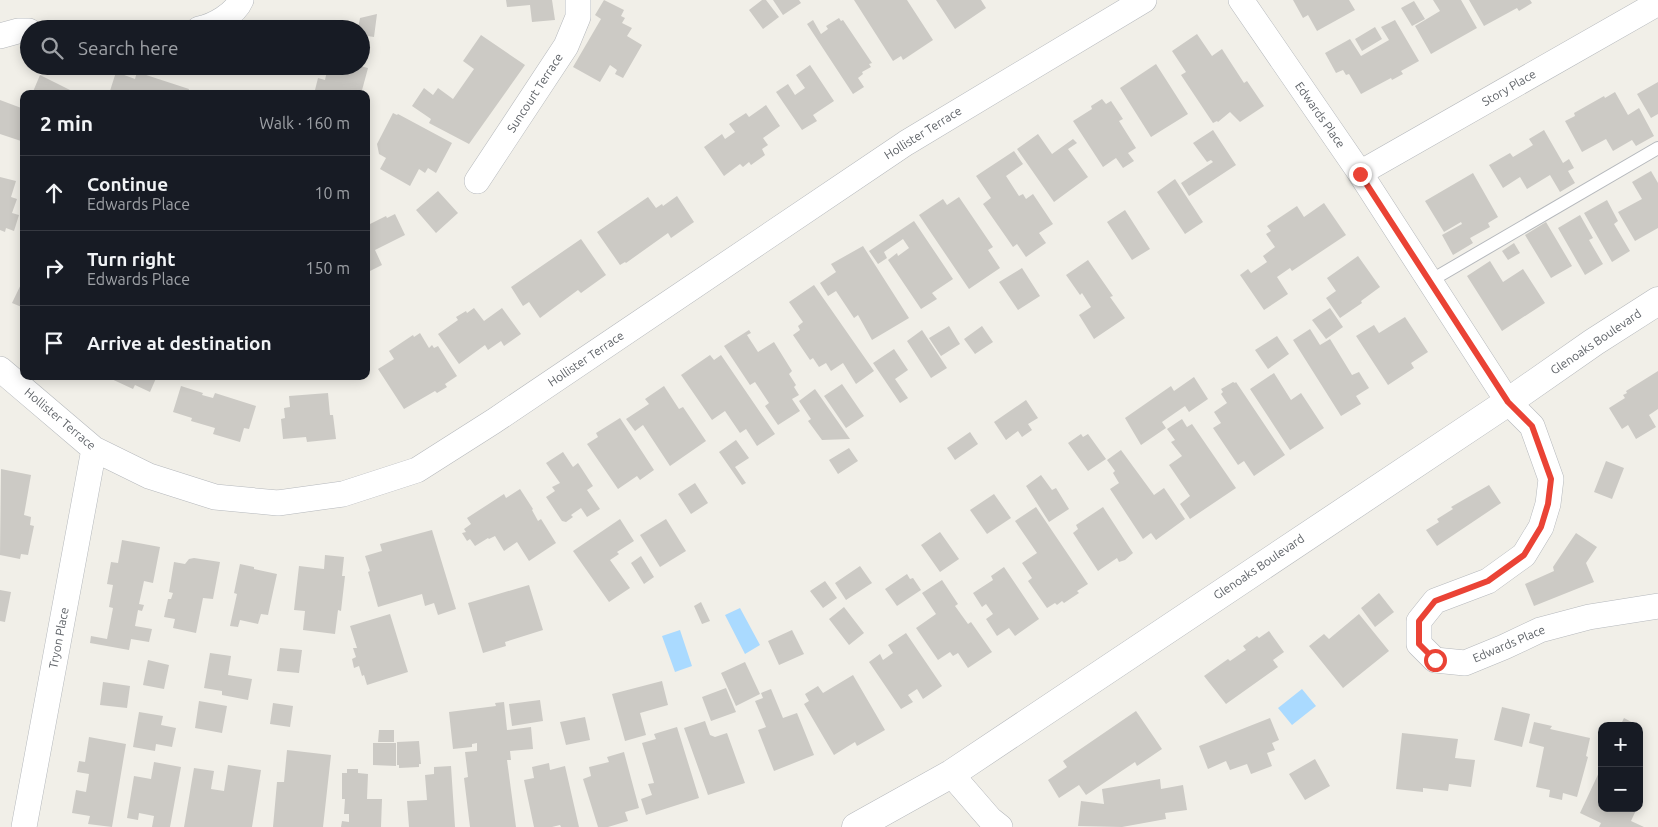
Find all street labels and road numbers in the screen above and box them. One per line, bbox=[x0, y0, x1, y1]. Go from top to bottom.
street label: Suncourt Terrace bbox=[504, 51, 565, 135]
street label: Story Place bbox=[1480, 67, 1538, 108]
street label: Edwards Place bbox=[1293, 79, 1348, 150]
street label: Hollister Terrace bbox=[882, 104, 964, 162]
street label: Glenoaks Boulevard bbox=[1548, 306, 1644, 377]
street label: Hollister Terrace bbox=[545, 328, 626, 389]
street label: Hollister Terrace bbox=[22, 385, 98, 452]
street label: Glenoaks Boulevard bbox=[1211, 531, 1307, 602]
street label: Tryon Place bbox=[46, 606, 71, 670]
street label: Edwards Place bbox=[1471, 622, 1547, 665]

